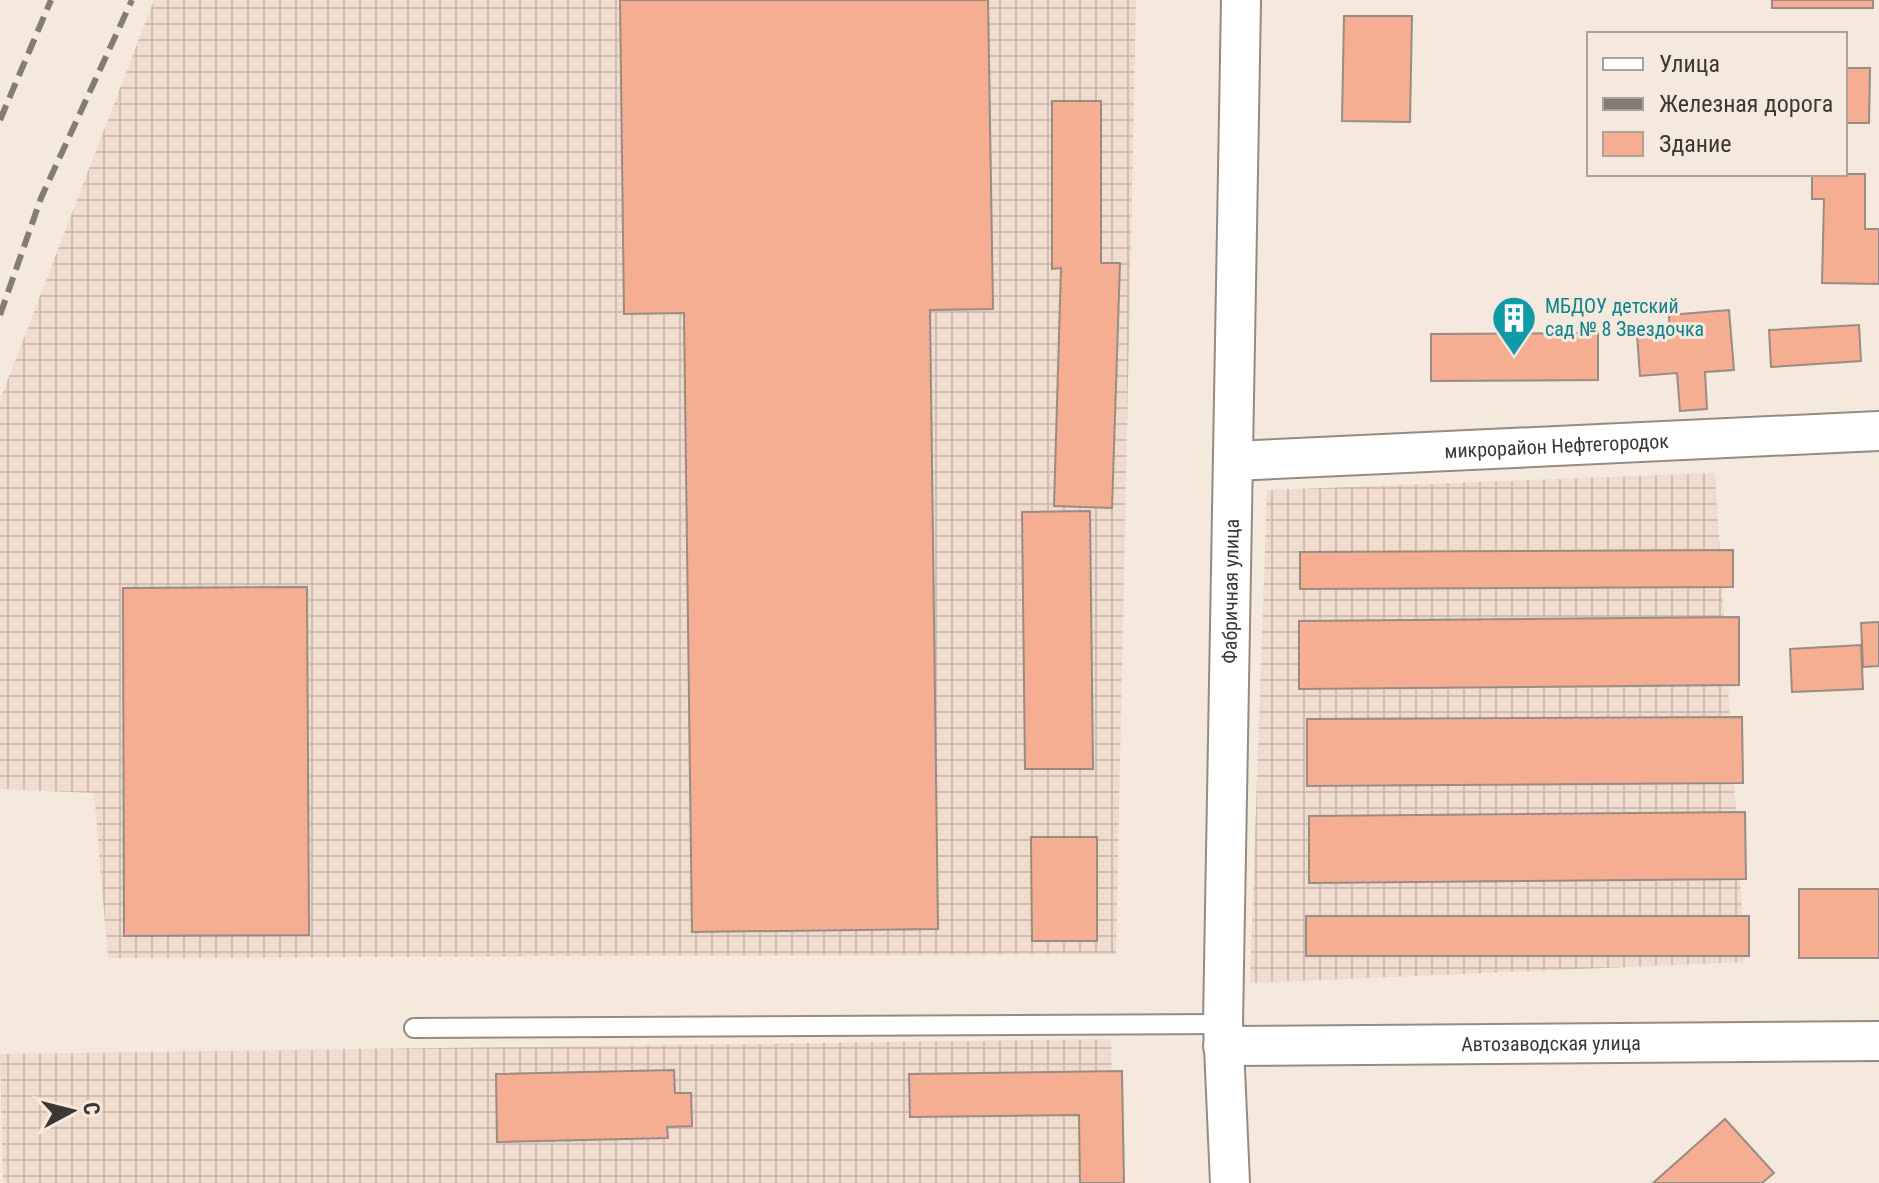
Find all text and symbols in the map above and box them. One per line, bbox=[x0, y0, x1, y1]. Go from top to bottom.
legend bbox=[1587, 32, 1847, 176]
text: Улица bbox=[1659, 50, 1720, 78]
text: Железная дорога bbox=[1659, 90, 1833, 118]
text: Здание bbox=[1659, 130, 1731, 158]
building icon: МБДОУ детский сад № 8 Звездочка bbox=[1490, 294, 1538, 357]
place label: МБДОУ детский сад № 8 Звездочка bbox=[1545, 294, 1704, 341]
street label: микрорайон Нефтегородок bbox=[1444, 429, 1670, 463]
street label: Фабричная улица bbox=[1217, 519, 1244, 664]
street label: Автозаводская улица bbox=[1461, 1031, 1641, 1056]
north arrow bbox=[32, 1071, 112, 1151]
text: С bbox=[78, 1101, 105, 1116]

